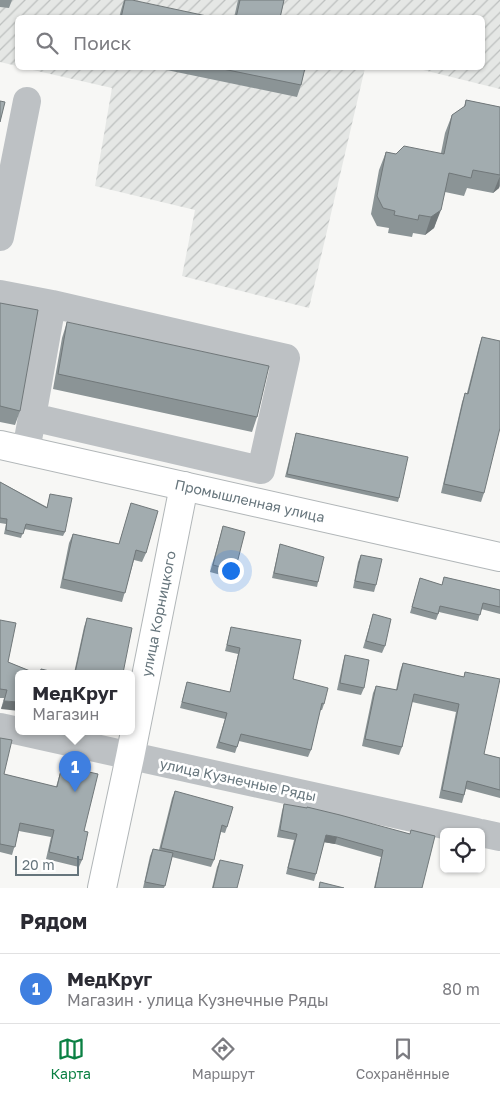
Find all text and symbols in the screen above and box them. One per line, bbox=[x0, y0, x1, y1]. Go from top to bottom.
search box bbox=[15, 15, 485, 70]
icon: search bbox=[33, 29, 61, 57]
text: Поиск bbox=[73, 31, 132, 54]
street label: Промышленная улица bbox=[173, 475, 326, 525]
street label: улица Корницкого bbox=[137, 549, 179, 678]
your location bbox=[218, 558, 244, 584]
popup bbox=[15, 670, 135, 735]
text: МедКруг bbox=[32, 681, 118, 704]
text: Магазин bbox=[32, 704, 99, 724]
pin: 1 bbox=[59, 751, 91, 792]
street label: улица Кузнечные Ряды bbox=[158, 755, 318, 804]
map controls bbox=[440, 828, 485, 873]
button: locate bbox=[440, 828, 485, 873]
scale bar bbox=[15, 853, 79, 876]
text: 20 m bbox=[22, 856, 55, 873]
text: Рядом bbox=[20, 908, 87, 934]
text: МедКруг bbox=[67, 967, 152, 990]
text: 1 bbox=[32, 979, 40, 999]
text: 80 m bbox=[442, 979, 480, 999]
text: Магазин · улица Кузнечные Ряды bbox=[67, 990, 329, 1010]
tab: Карта bbox=[50, 1035, 91, 1082]
tab: Маршрут bbox=[192, 1035, 255, 1082]
tab: Сохранённые bbox=[356, 1035, 450, 1082]

